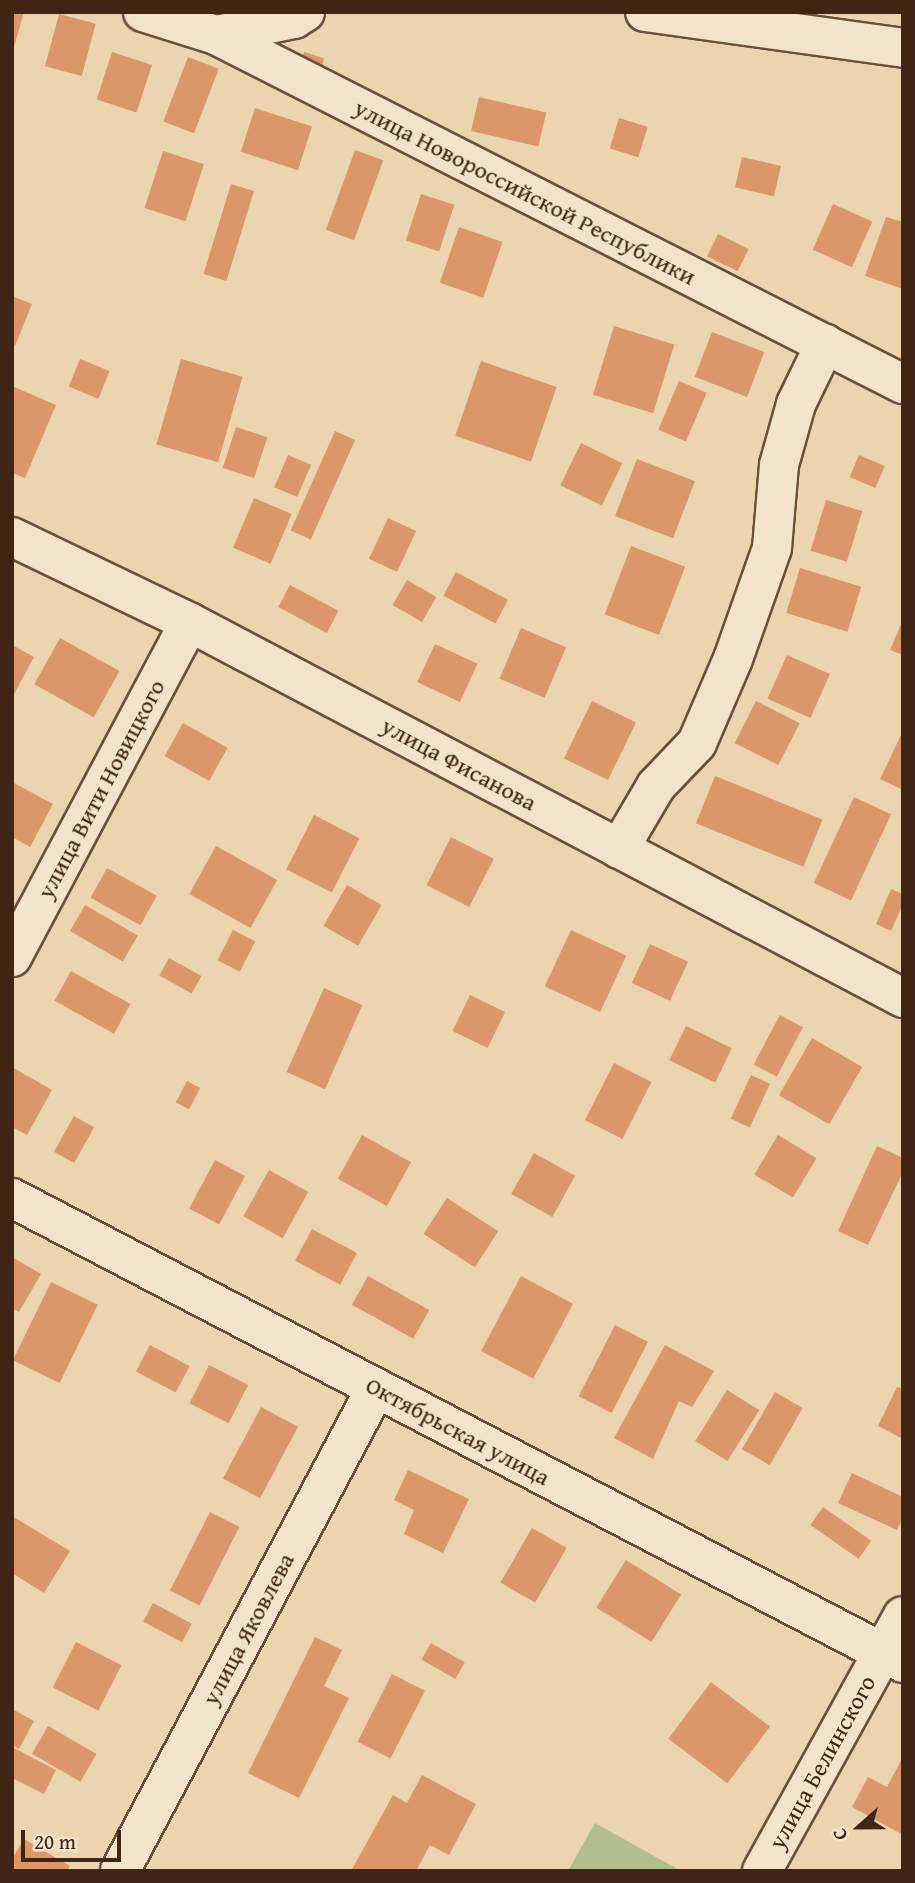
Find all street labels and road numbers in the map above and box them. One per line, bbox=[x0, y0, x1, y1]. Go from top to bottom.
street label: улица Новороссийской Республики bbox=[349, 93, 701, 291]
street label: улица Вити Новицкого bbox=[31, 674, 171, 904]
street label: улица Фисанова bbox=[377, 711, 541, 817]
street label: Октябрьская улица bbox=[361, 1370, 555, 1492]
street label: улица Яковлева bbox=[196, 1548, 300, 1710]
street label: улица Белинского bbox=[762, 1670, 882, 1854]

